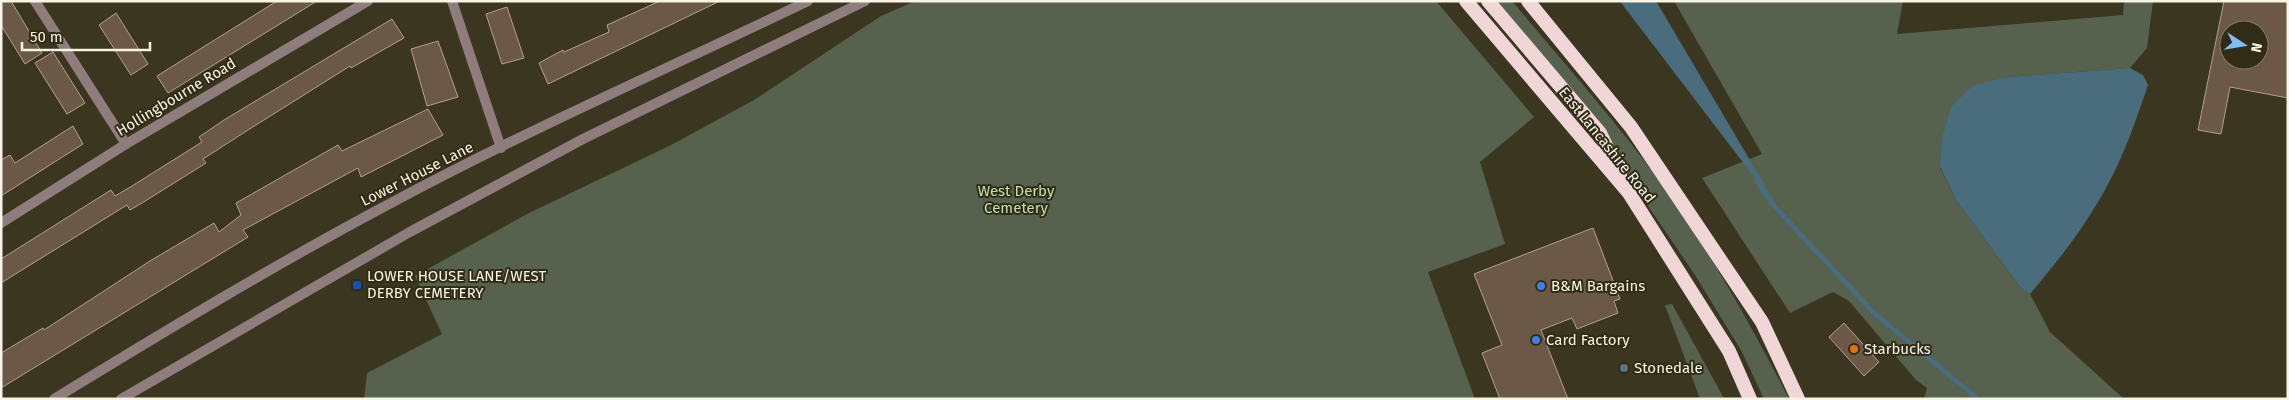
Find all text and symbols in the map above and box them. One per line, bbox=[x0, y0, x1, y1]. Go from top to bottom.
scale bar bbox=[22, 20, 150, 52]
north arrow bbox=[2219, 20, 2269, 70]
text: 50 m bbox=[30, 28, 63, 46]
text: N bbox=[2247, 41, 2266, 54]
street label: Hollingbourne Road bbox=[113, 54, 239, 140]
street label: East Lancashire Road bbox=[1555, 84, 1659, 206]
street label: Lower House Lane bbox=[358, 138, 476, 210]
park label: West Derby Cemetery bbox=[978, 182, 1055, 217]
place label: LOWER HOUSE LANE/WEST DERBY CEMETERY bbox=[367, 267, 546, 302]
place label: B&M Bargains bbox=[1551, 277, 1645, 295]
marker: LOWER HOUSE LANE/WEST DERBY CEMETERY bbox=[351, 279, 363, 291]
marker: B&M Bargains bbox=[1535, 280, 1547, 292]
place label: Card Factory bbox=[1546, 331, 1630, 349]
marker: Card Factory bbox=[1530, 334, 1542, 346]
place label: Starbucks bbox=[1864, 340, 1931, 358]
marker: Starbucks bbox=[1848, 343, 1860, 355]
place label: Stonedale bbox=[1634, 359, 1703, 377]
marker: Stonedale bbox=[1618, 362, 1630, 374]

